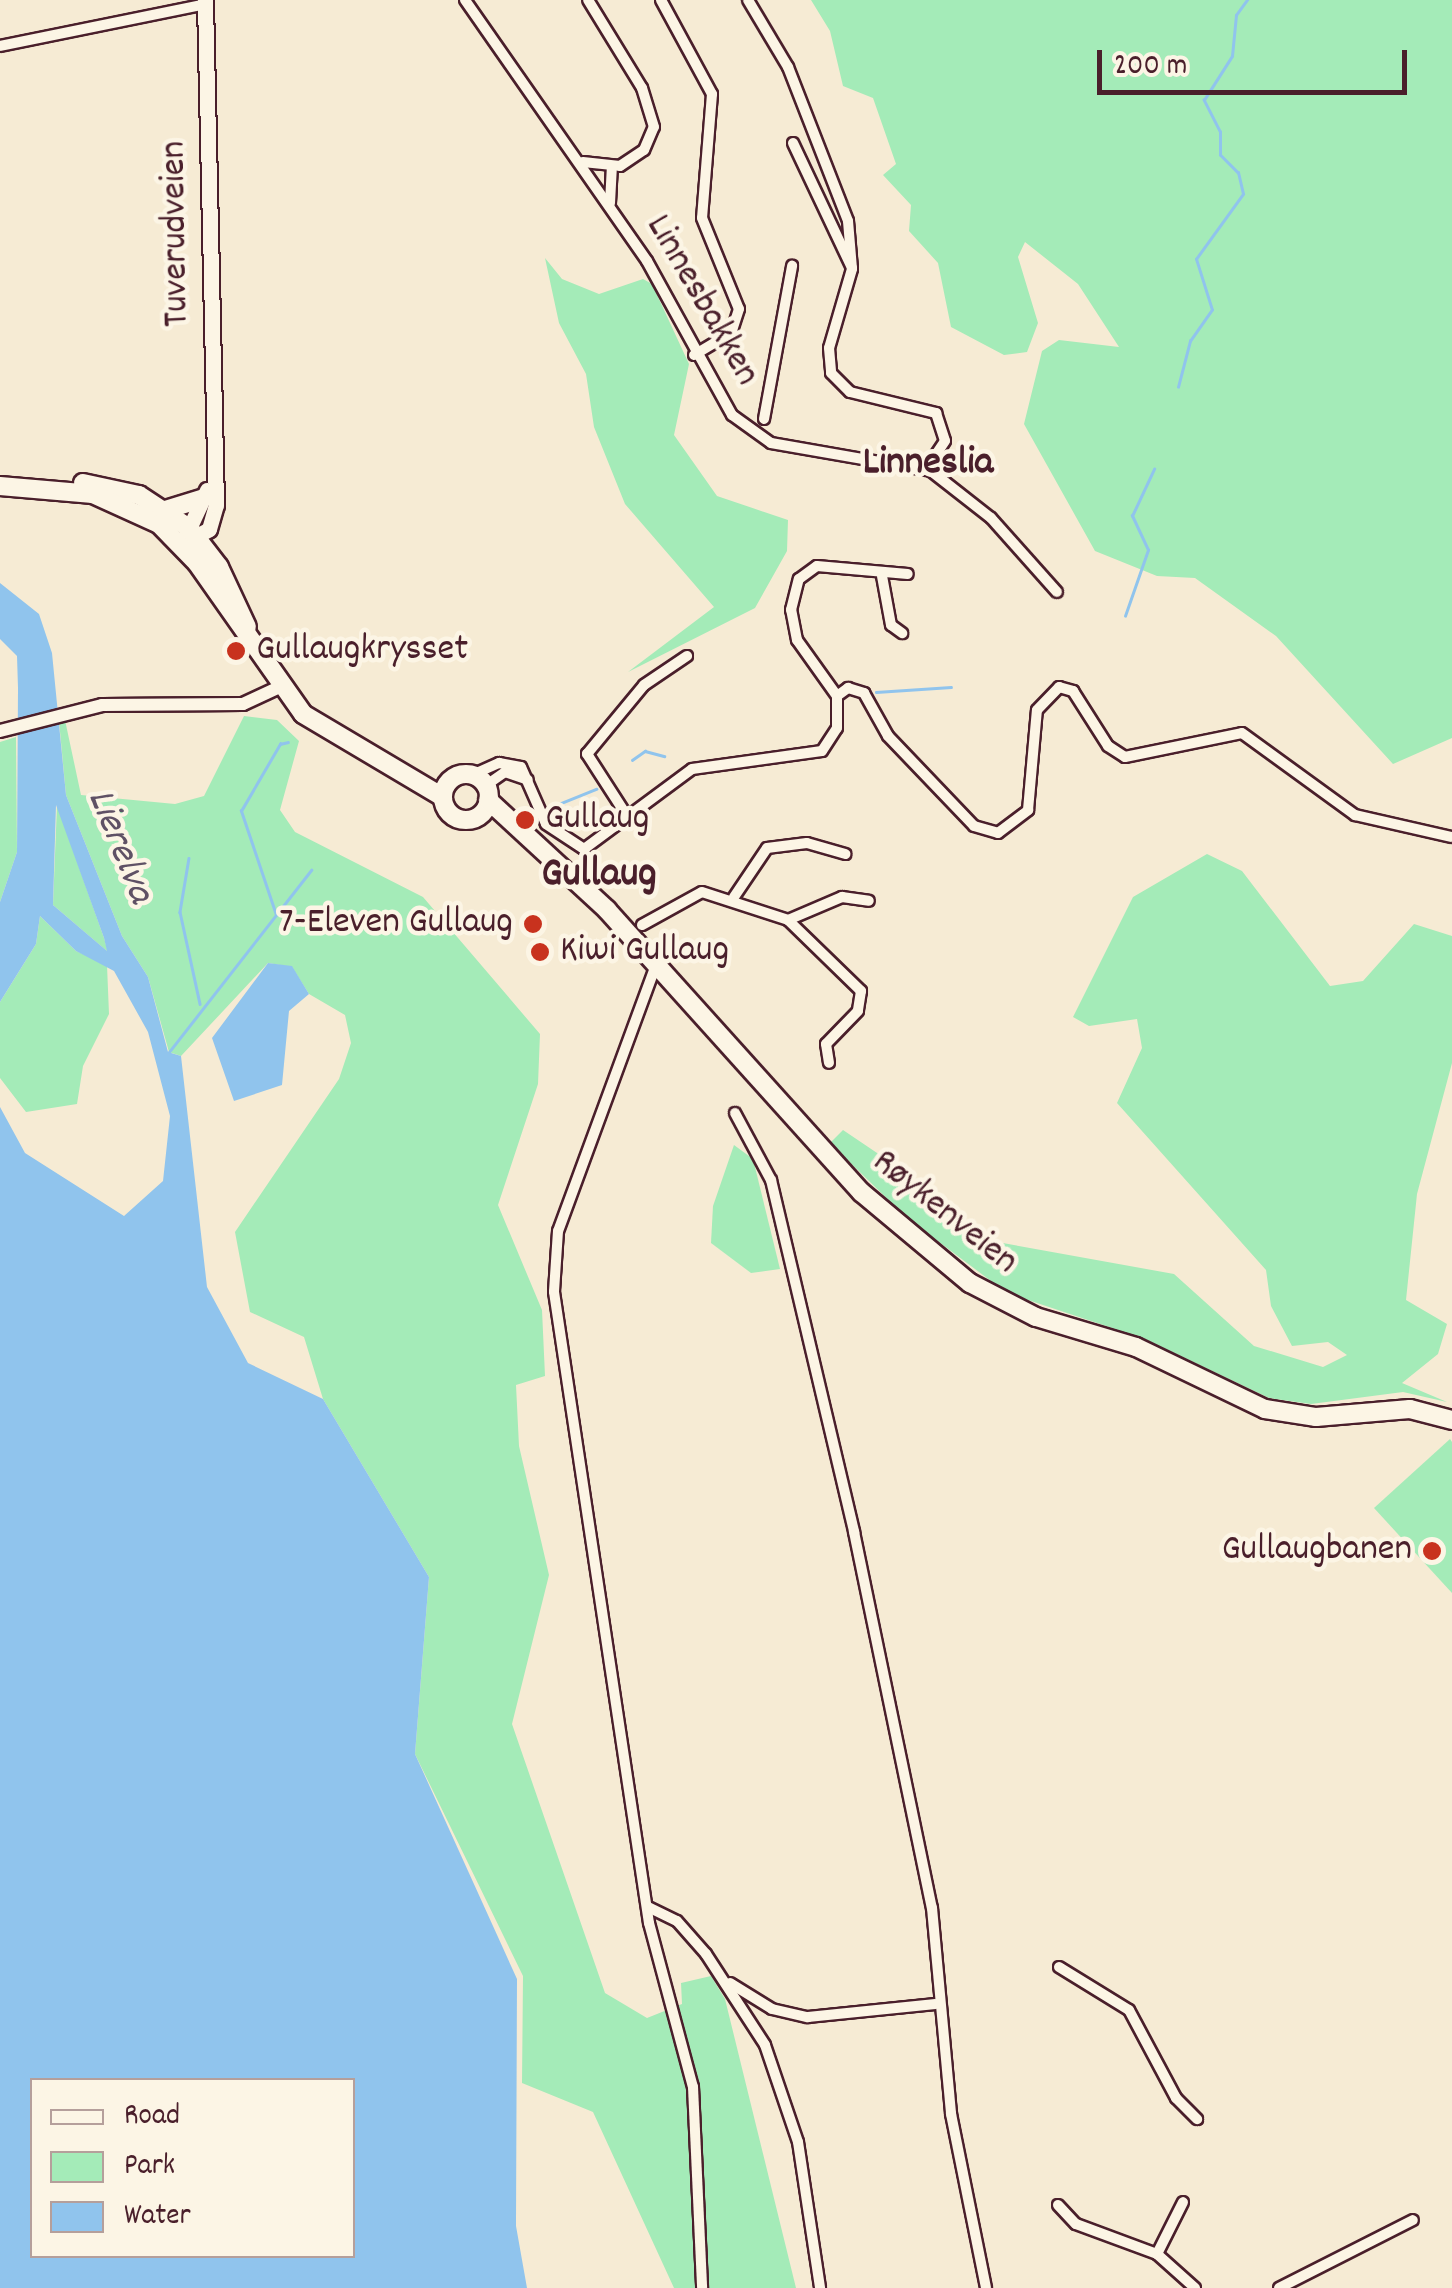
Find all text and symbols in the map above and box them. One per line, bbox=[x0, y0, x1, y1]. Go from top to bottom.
scale bar bbox=[1102, 30, 1412, 92]
text: 200 m bbox=[1114, 46, 1187, 89]
street label: Tuverudveien bbox=[153, 140, 201, 328]
street label: Linnesbakken bbox=[634, 207, 768, 395]
district label: Linneslia bbox=[863, 441, 993, 489]
place label: Gullaugkrysset bbox=[256, 628, 468, 674]
marker: Gullaugkrysset bbox=[225, 640, 247, 662]
water label: Lierelva bbox=[74, 783, 162, 911]
place label: Gullaug bbox=[545, 797, 649, 843]
marker: Gullaug bbox=[514, 809, 536, 831]
district label: Gullaug bbox=[541, 851, 657, 901]
place label: 7-Eleven Gullaug bbox=[279, 901, 513, 947]
marker: 7-Eleven Gullaug bbox=[522, 913, 544, 935]
place label: Kiwi Gullaug bbox=[560, 929, 729, 975]
marker: Kiwi Gullaug bbox=[529, 941, 551, 963]
street label: Røykenveien bbox=[862, 1140, 1026, 1286]
place label: Gullaugbanen bbox=[1221, 1528, 1412, 1574]
marker: Gullaugbanen bbox=[1421, 1540, 1443, 1562]
legend bbox=[30, 2078, 355, 2258]
text: Road bbox=[124, 2096, 180, 2139]
text: Park bbox=[124, 2146, 175, 2189]
text: Water bbox=[124, 2196, 191, 2239]

